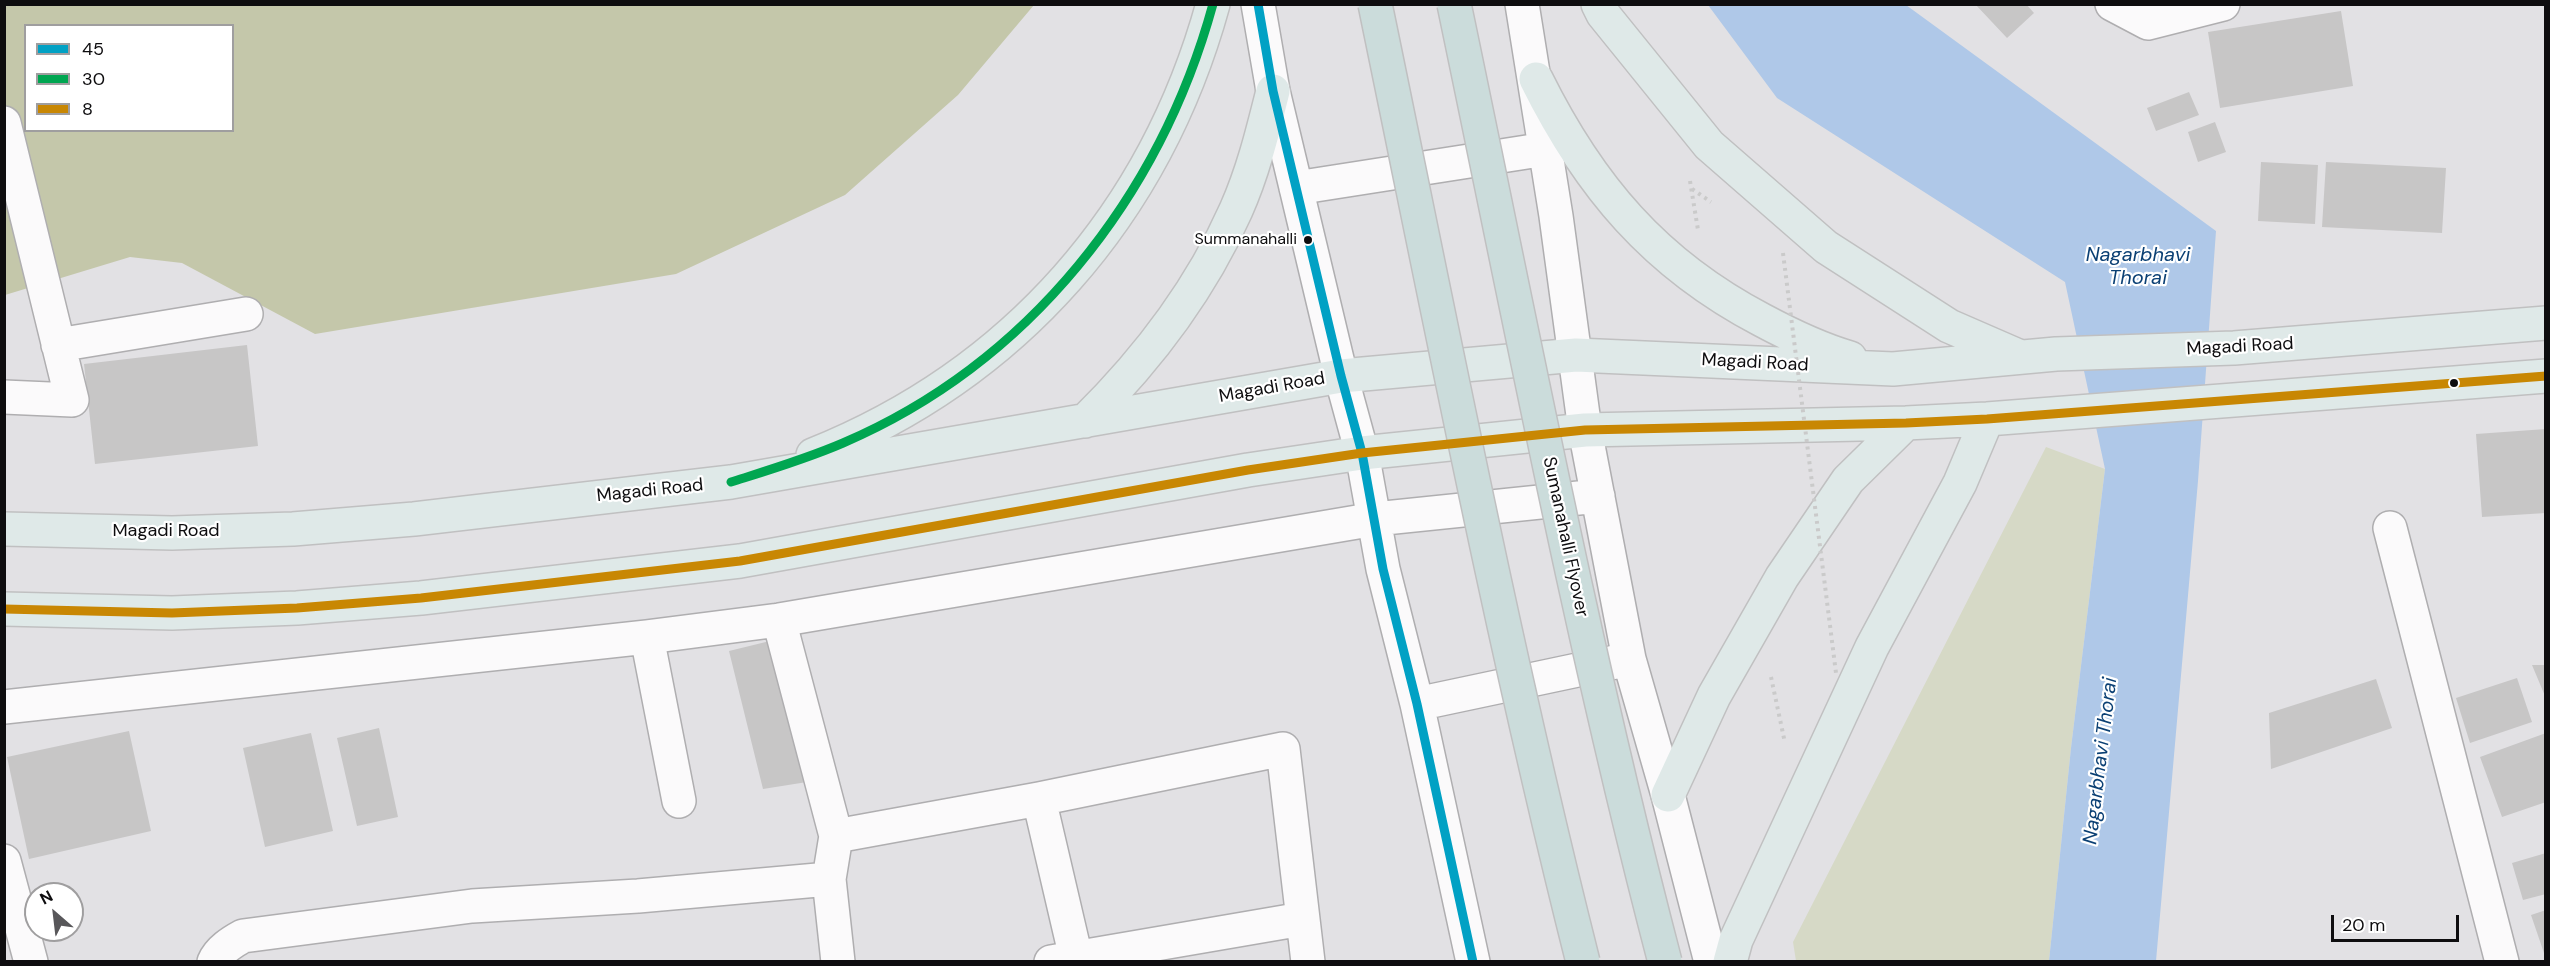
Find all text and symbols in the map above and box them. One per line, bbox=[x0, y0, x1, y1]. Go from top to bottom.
legend bbox=[24, 24, 234, 132]
text: 45 bbox=[82, 37, 104, 61]
text: 30 bbox=[82, 67, 105, 91]
text: 8 bbox=[82, 97, 93, 121]
place label: Summanahalli bbox=[1195, 230, 1297, 250]
marker: Summanahalli bbox=[1302, 234, 1314, 246]
water label: Nagarbhavi Thorai bbox=[2086, 244, 2190, 291]
street label: Magadi Road bbox=[2186, 333, 2294, 361]
street label: Magadi Road bbox=[1701, 349, 1809, 377]
street label: Magadi Road bbox=[1217, 368, 1327, 408]
unlabelled marker bbox=[2448, 377, 2460, 389]
street label: Sumanahalli Flyover bbox=[1537, 455, 1593, 619]
street label: Magadi Road bbox=[596, 475, 704, 507]
street label: Magadi Road bbox=[112, 520, 220, 542]
water label: Nagarbhavi Thorai bbox=[2079, 676, 2123, 846]
north arrow bbox=[24, 882, 84, 942]
text: N bbox=[36, 885, 56, 909]
scale bar bbox=[2334, 903, 2462, 941]
text: 20 m bbox=[2342, 913, 2385, 937]

